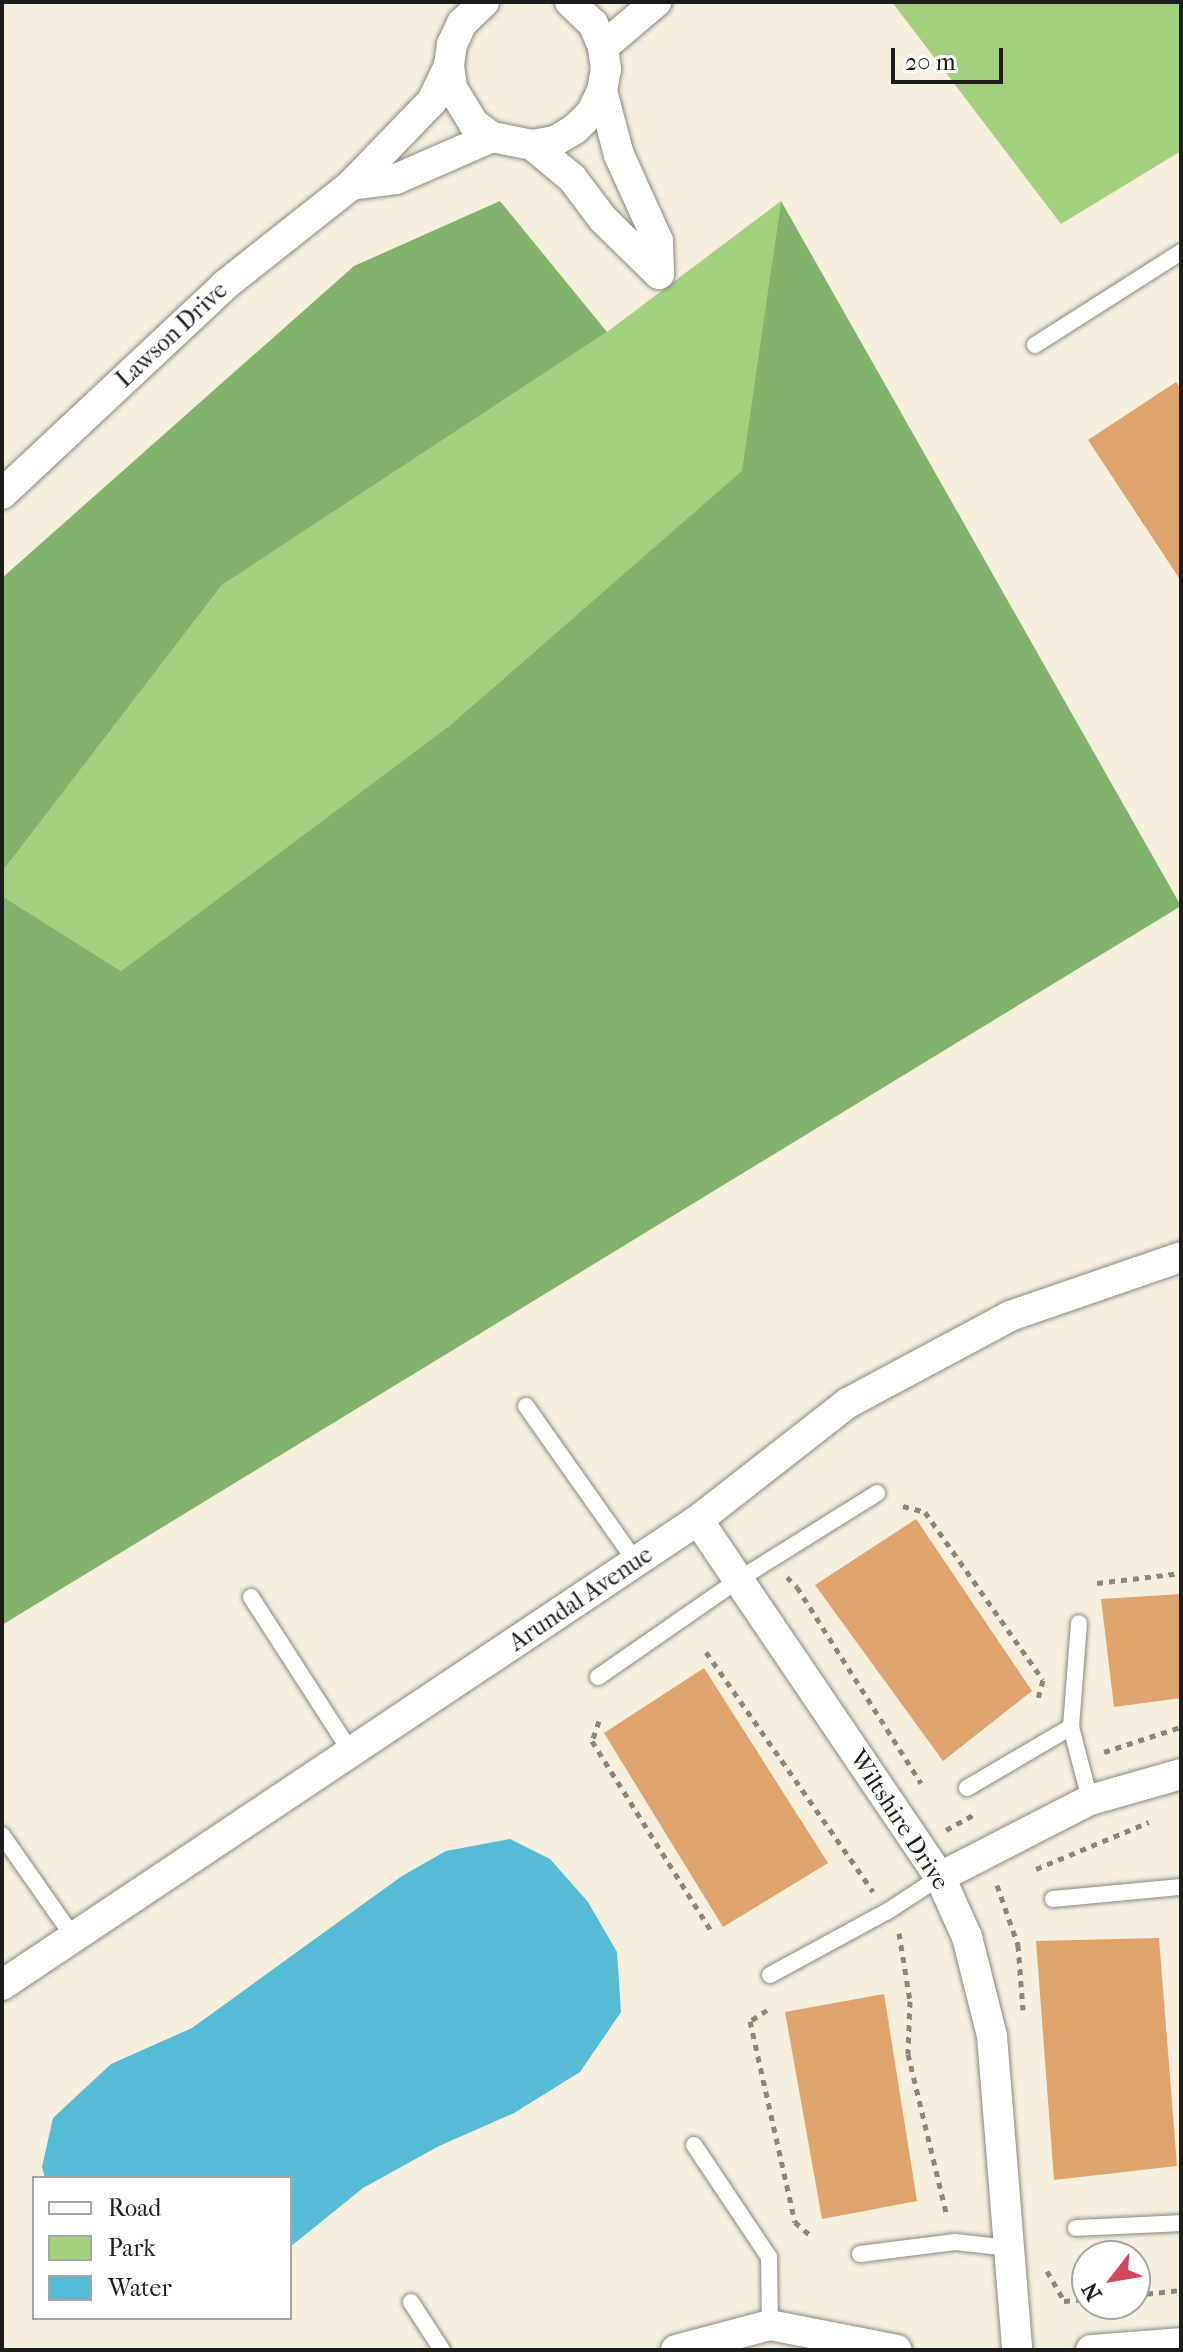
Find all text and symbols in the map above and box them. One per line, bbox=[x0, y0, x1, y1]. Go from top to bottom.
scale bar bbox=[895, 32, 1007, 82]
text: 20 m bbox=[905, 48, 956, 76]
street label: Lawson Drive bbox=[110, 276, 234, 394]
street label: Arundal Avenue bbox=[504, 1540, 658, 1658]
street label: Wiltshire Drive bbox=[843, 1745, 955, 1895]
legend bbox=[32, 2176, 292, 2320]
text: Road bbox=[108, 2194, 161, 2222]
text: Park bbox=[108, 2234, 156, 2262]
north arrow bbox=[1071, 2240, 1151, 2320]
text: Water bbox=[108, 2274, 172, 2302]
text: N bbox=[1077, 2277, 1108, 2305]

